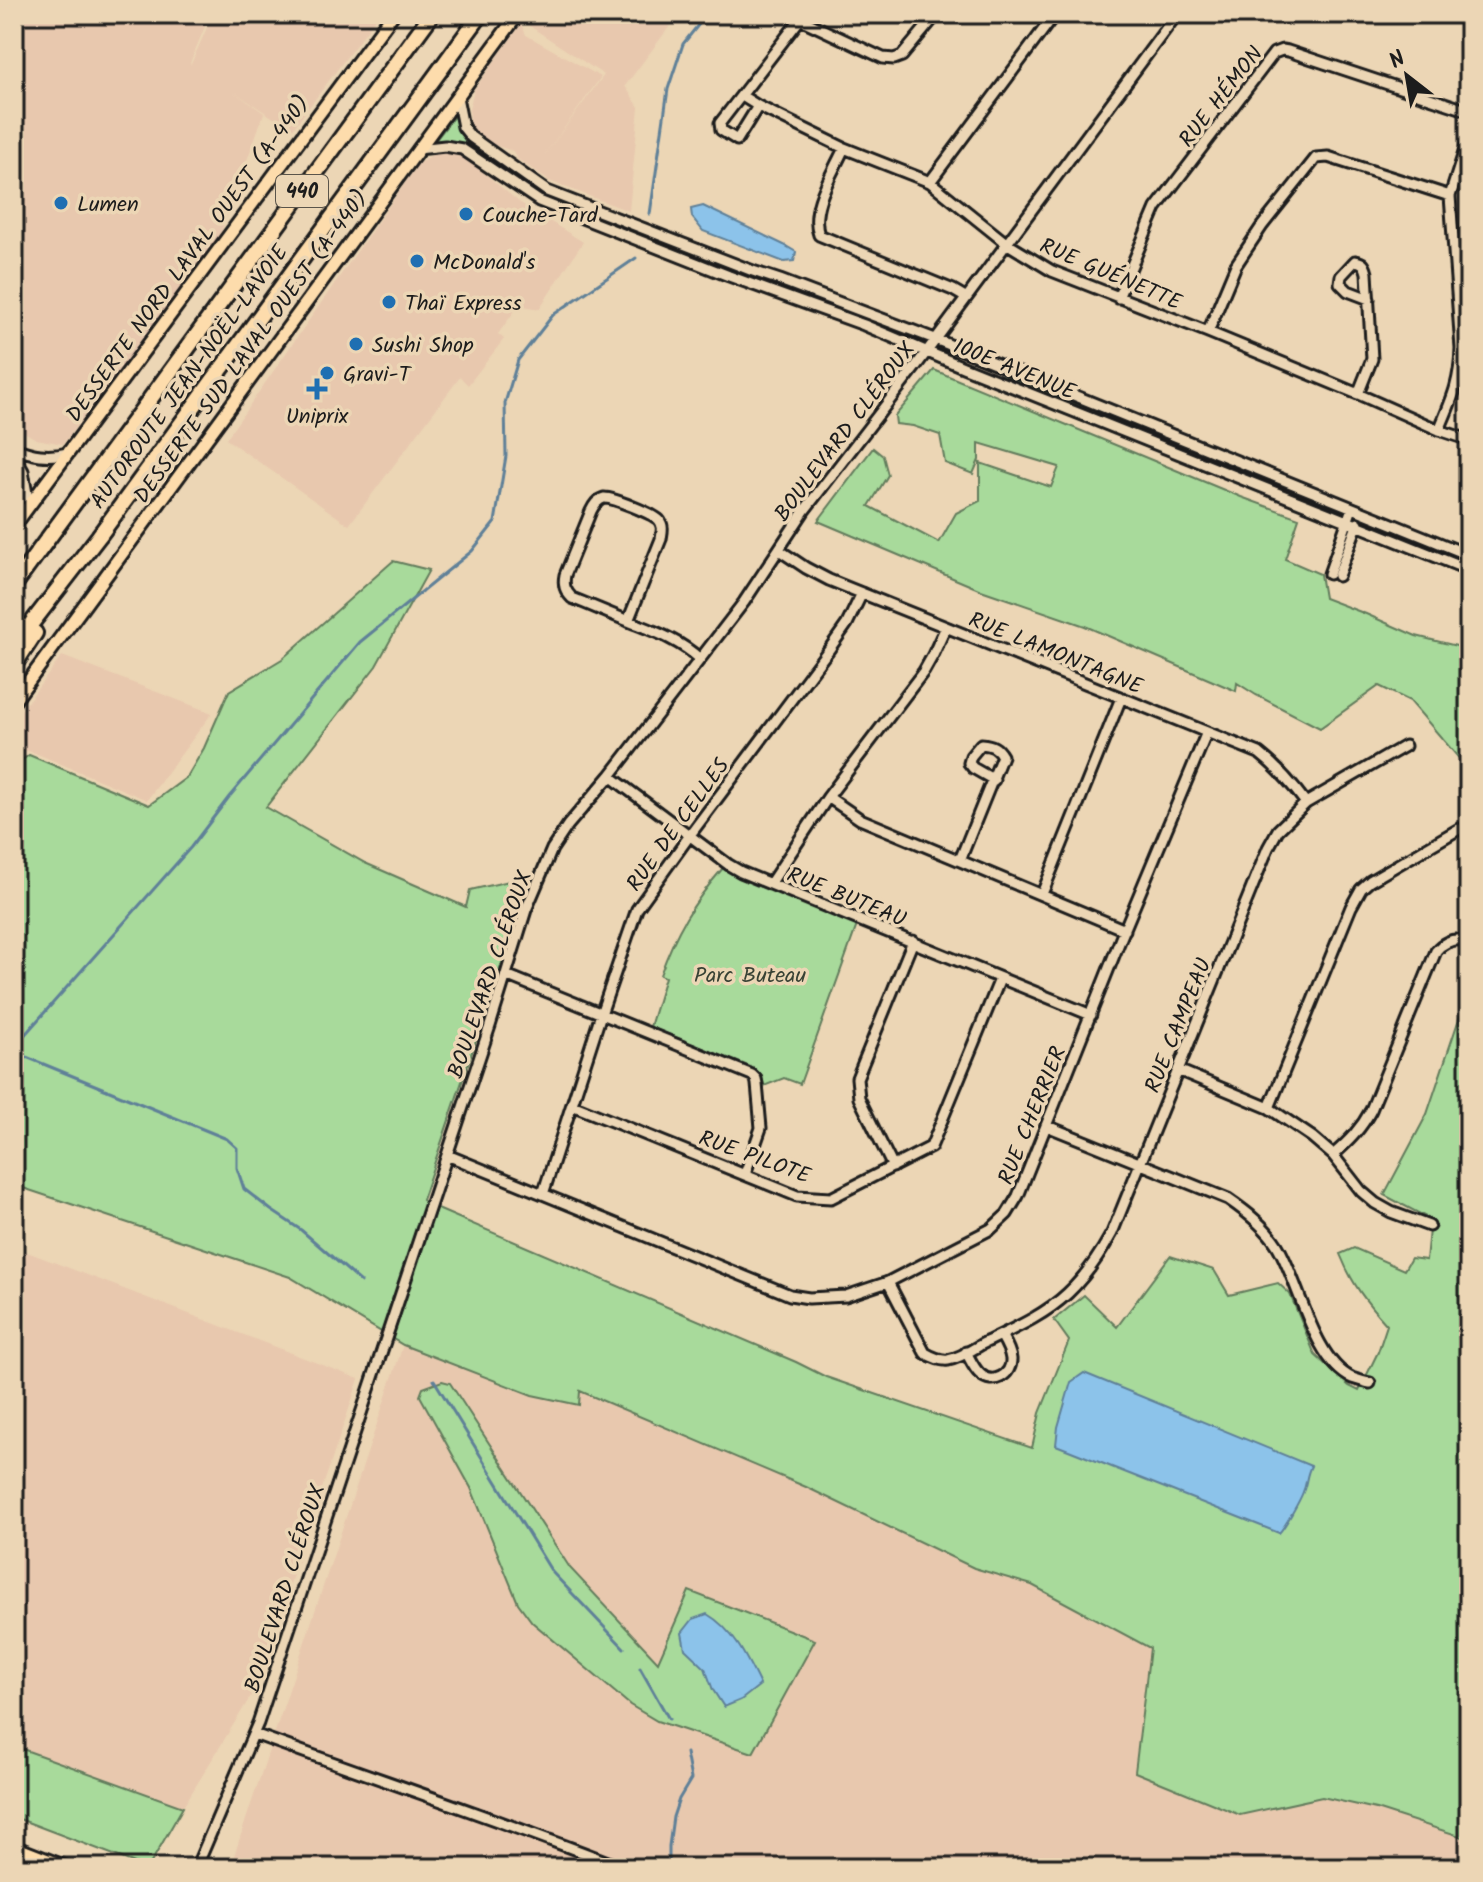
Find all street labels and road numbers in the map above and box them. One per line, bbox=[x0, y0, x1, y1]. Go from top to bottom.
street label: RUE HÉMON bbox=[1171, 39, 1273, 156]
street label: DESSERTE NORD LAVAL OUEST (A-440) bbox=[58, 88, 320, 431]
road number: 440 bbox=[276, 175, 328, 207]
street label: DESSERTE SUD LAVAL OUEST (A-440) bbox=[126, 183, 378, 512]
street label: RUE GUÉNETTE bbox=[1034, 230, 1188, 321]
street label: AUTOROUTE JEAN-NOËL-LAVOIE bbox=[82, 237, 299, 517]
street label: 100E AVENUE bbox=[947, 330, 1082, 411]
street label: BOULEVARD CLÉROUX bbox=[766, 335, 926, 530]
street label: RUE LAMONTAGNE bbox=[963, 603, 1149, 706]
street label: RUE DE CELLES bbox=[618, 751, 740, 900]
street label: RUE BUTEAU bbox=[781, 858, 911, 938]
street label: BOULEVARD CLÉROUX bbox=[439, 866, 543, 1083]
street label: RUE CAMPEAU bbox=[1136, 953, 1222, 1099]
street label: RUE CHERRIER bbox=[990, 1041, 1077, 1191]
street label: RUE PILOTE bbox=[693, 1122, 816, 1195]
street label: BOULEVARD CLÉROUX bbox=[236, 1480, 337, 1698]

